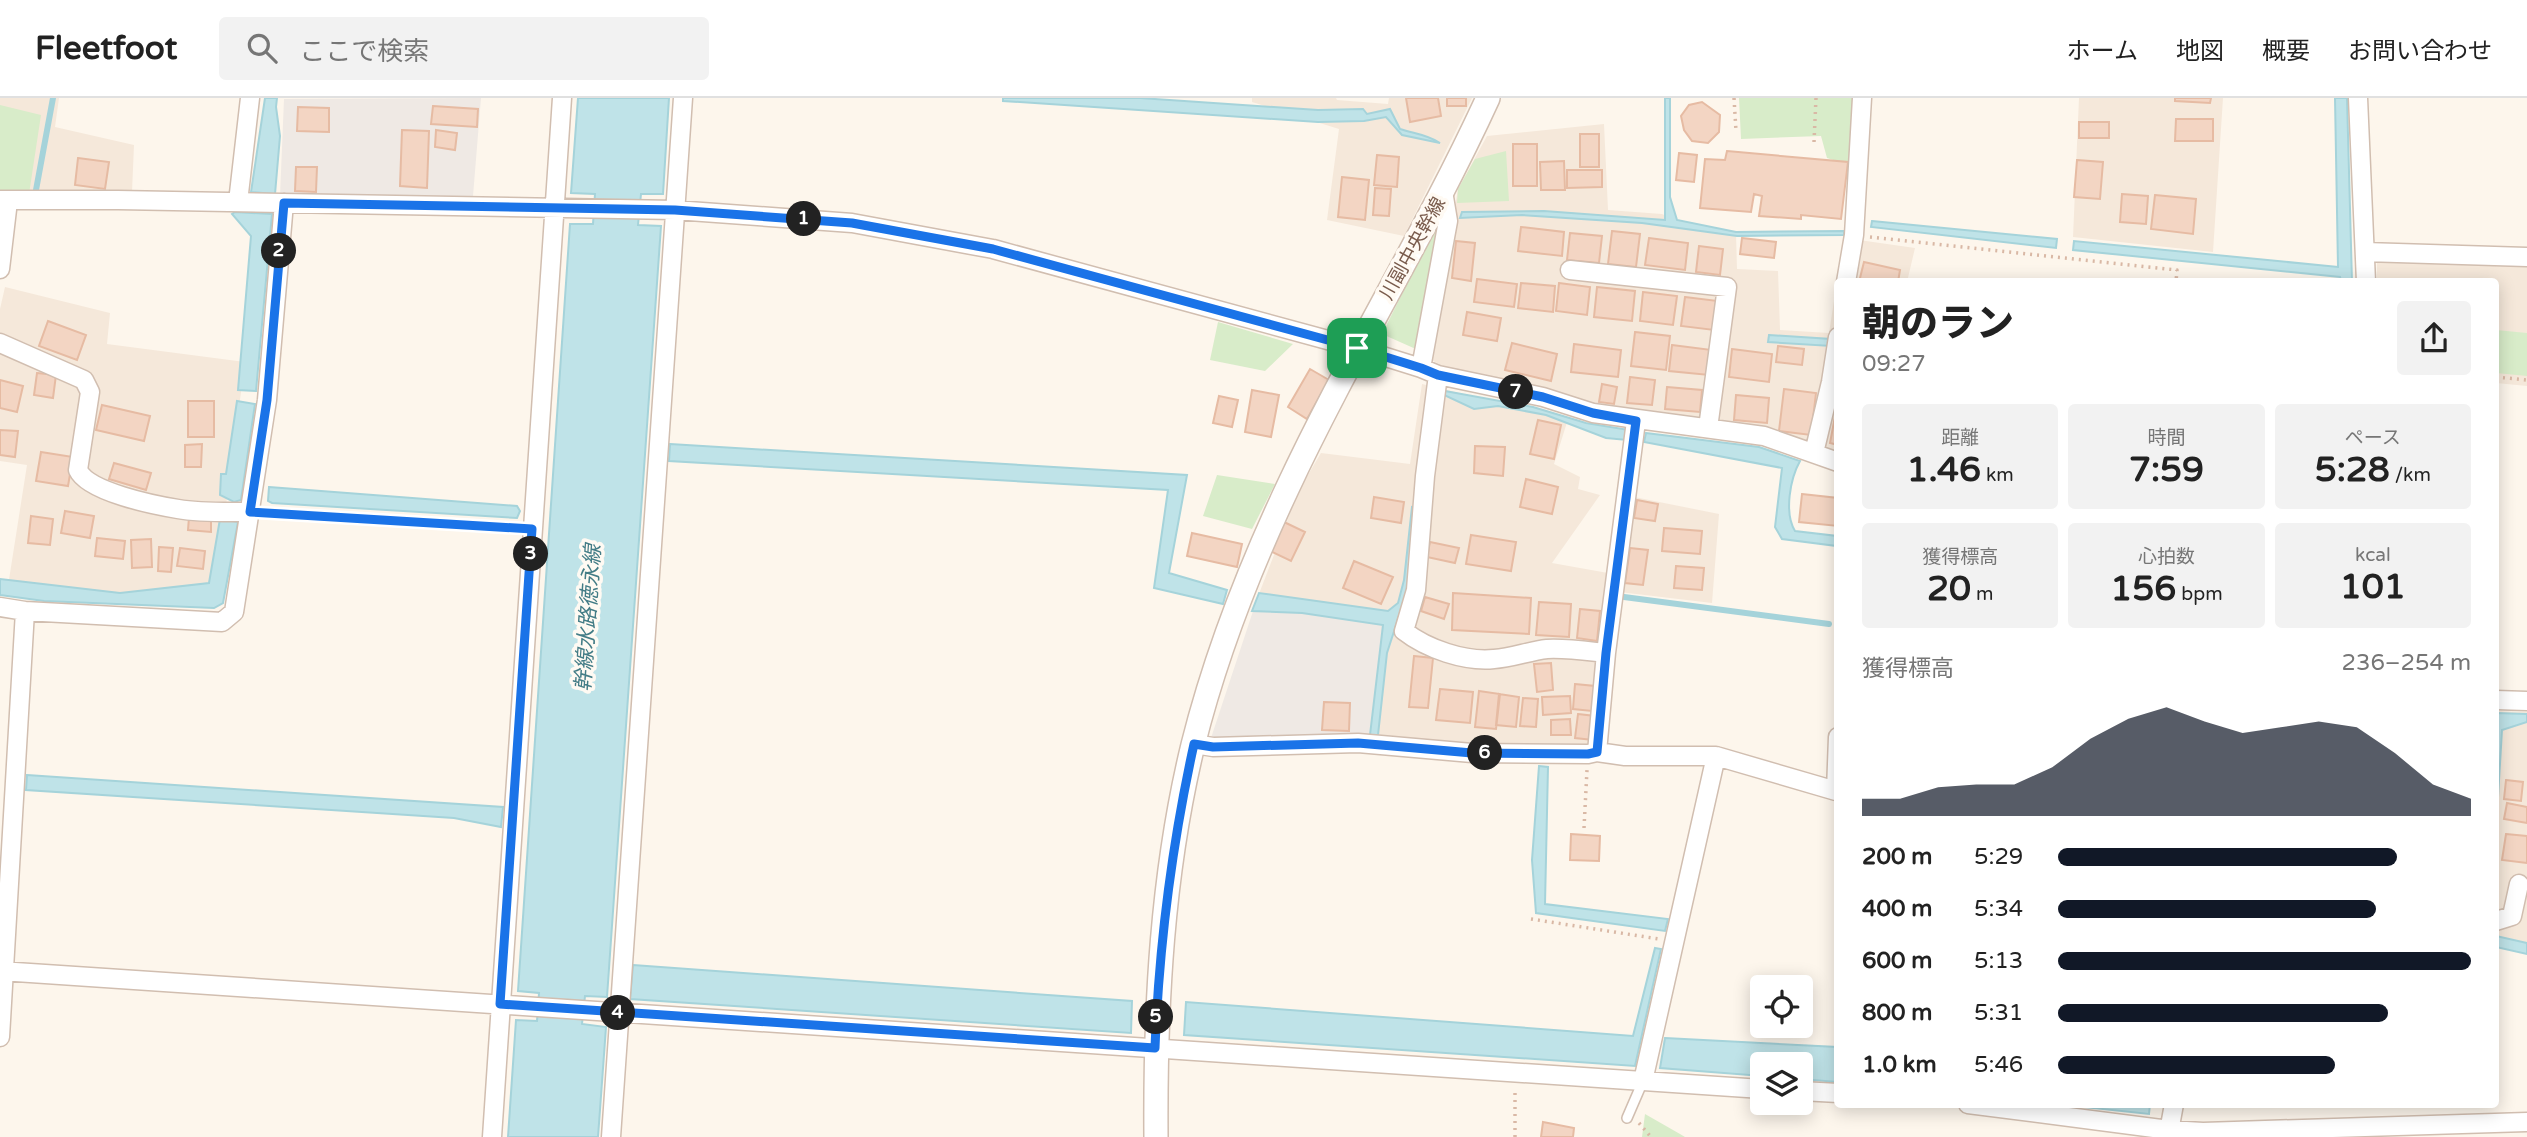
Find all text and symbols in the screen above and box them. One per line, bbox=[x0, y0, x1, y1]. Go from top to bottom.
search box bbox=[219, 17, 709, 80]
text: Fleetfoot bbox=[35, 29, 177, 68]
icon: search bbox=[243, 29, 281, 67]
text: ここで検索 bbox=[299, 36, 429, 67]
text: ホーム bbox=[2067, 37, 2138, 66]
text: 地図 bbox=[2176, 37, 2224, 66]
text: 概要 bbox=[2262, 37, 2310, 66]
text: お問い合わせ bbox=[2348, 37, 2492, 66]
street label: 川副中央幹線 bbox=[1376, 193, 1450, 304]
pin: 1 bbox=[786, 202, 822, 236]
text: 1 bbox=[798, 207, 809, 229]
pin: 2 bbox=[262, 234, 296, 268]
text: 2 bbox=[273, 239, 284, 261]
text: 朝のラン bbox=[1862, 301, 2014, 347]
button: share bbox=[2397, 301, 2471, 375]
pin bbox=[1327, 318, 1387, 378]
icon: arrive bbox=[1338, 329, 1376, 367]
text: 09:27 bbox=[1862, 350, 1926, 378]
pin: 7 bbox=[1498, 374, 1534, 410]
text: 7 bbox=[1510, 380, 1521, 402]
text: 距離 bbox=[1941, 427, 1979, 449]
text: 時間 bbox=[2147, 427, 2186, 449]
text: ペース bbox=[2345, 427, 2401, 449]
text: 1.46 bbox=[1907, 449, 1981, 491]
text: 7:59 bbox=[2129, 449, 2204, 491]
text: 5:28 bbox=[2315, 449, 2390, 491]
text: km bbox=[1981, 464, 2014, 486]
text: /km bbox=[2390, 464, 2431, 486]
pin: 3 bbox=[514, 536, 548, 572]
water label: 幹線水路徳永線 bbox=[571, 541, 606, 692]
text: 3 bbox=[525, 542, 536, 564]
text: kcal bbox=[2355, 544, 2391, 566]
text: 獲得標高 bbox=[1922, 546, 1998, 568]
text: 心拍数 bbox=[2138, 546, 2195, 568]
text: 101 bbox=[2340, 566, 2406, 608]
text: 20 bbox=[1927, 568, 1971, 610]
text: 156 bbox=[2110, 568, 2176, 610]
text: m bbox=[1971, 583, 1993, 605]
text: bpm bbox=[2176, 583, 2223, 605]
text: 236–254 m bbox=[2342, 649, 2471, 677]
text: 獲得標高 bbox=[1862, 655, 1954, 683]
pin: 6 bbox=[1468, 736, 1502, 770]
text: 6 bbox=[1479, 741, 1490, 763]
text: 200 m bbox=[1862, 843, 1932, 871]
text: 5:29 bbox=[1974, 843, 2023, 871]
text: 400 m bbox=[1862, 895, 1932, 923]
text: 5:34 bbox=[1974, 895, 2023, 923]
text: 600 m bbox=[1862, 947, 1932, 975]
text: 5:13 bbox=[1974, 947, 2023, 975]
map controls bbox=[1750, 975, 1813, 1115]
button: locate bbox=[1750, 975, 1813, 1038]
pin: 4 bbox=[600, 996, 636, 1030]
text: 800 m bbox=[1862, 999, 1932, 1027]
text: 5:31 bbox=[1974, 999, 2023, 1027]
pin: 5 bbox=[1138, 1000, 1174, 1034]
text: 4 bbox=[612, 1001, 623, 1023]
text: 5 bbox=[1150, 1005, 1161, 1027]
text: 1.0 km bbox=[1862, 1051, 1937, 1079]
text: 5:46 bbox=[1974, 1051, 2023, 1079]
button: layers bbox=[1750, 1052, 1813, 1115]

